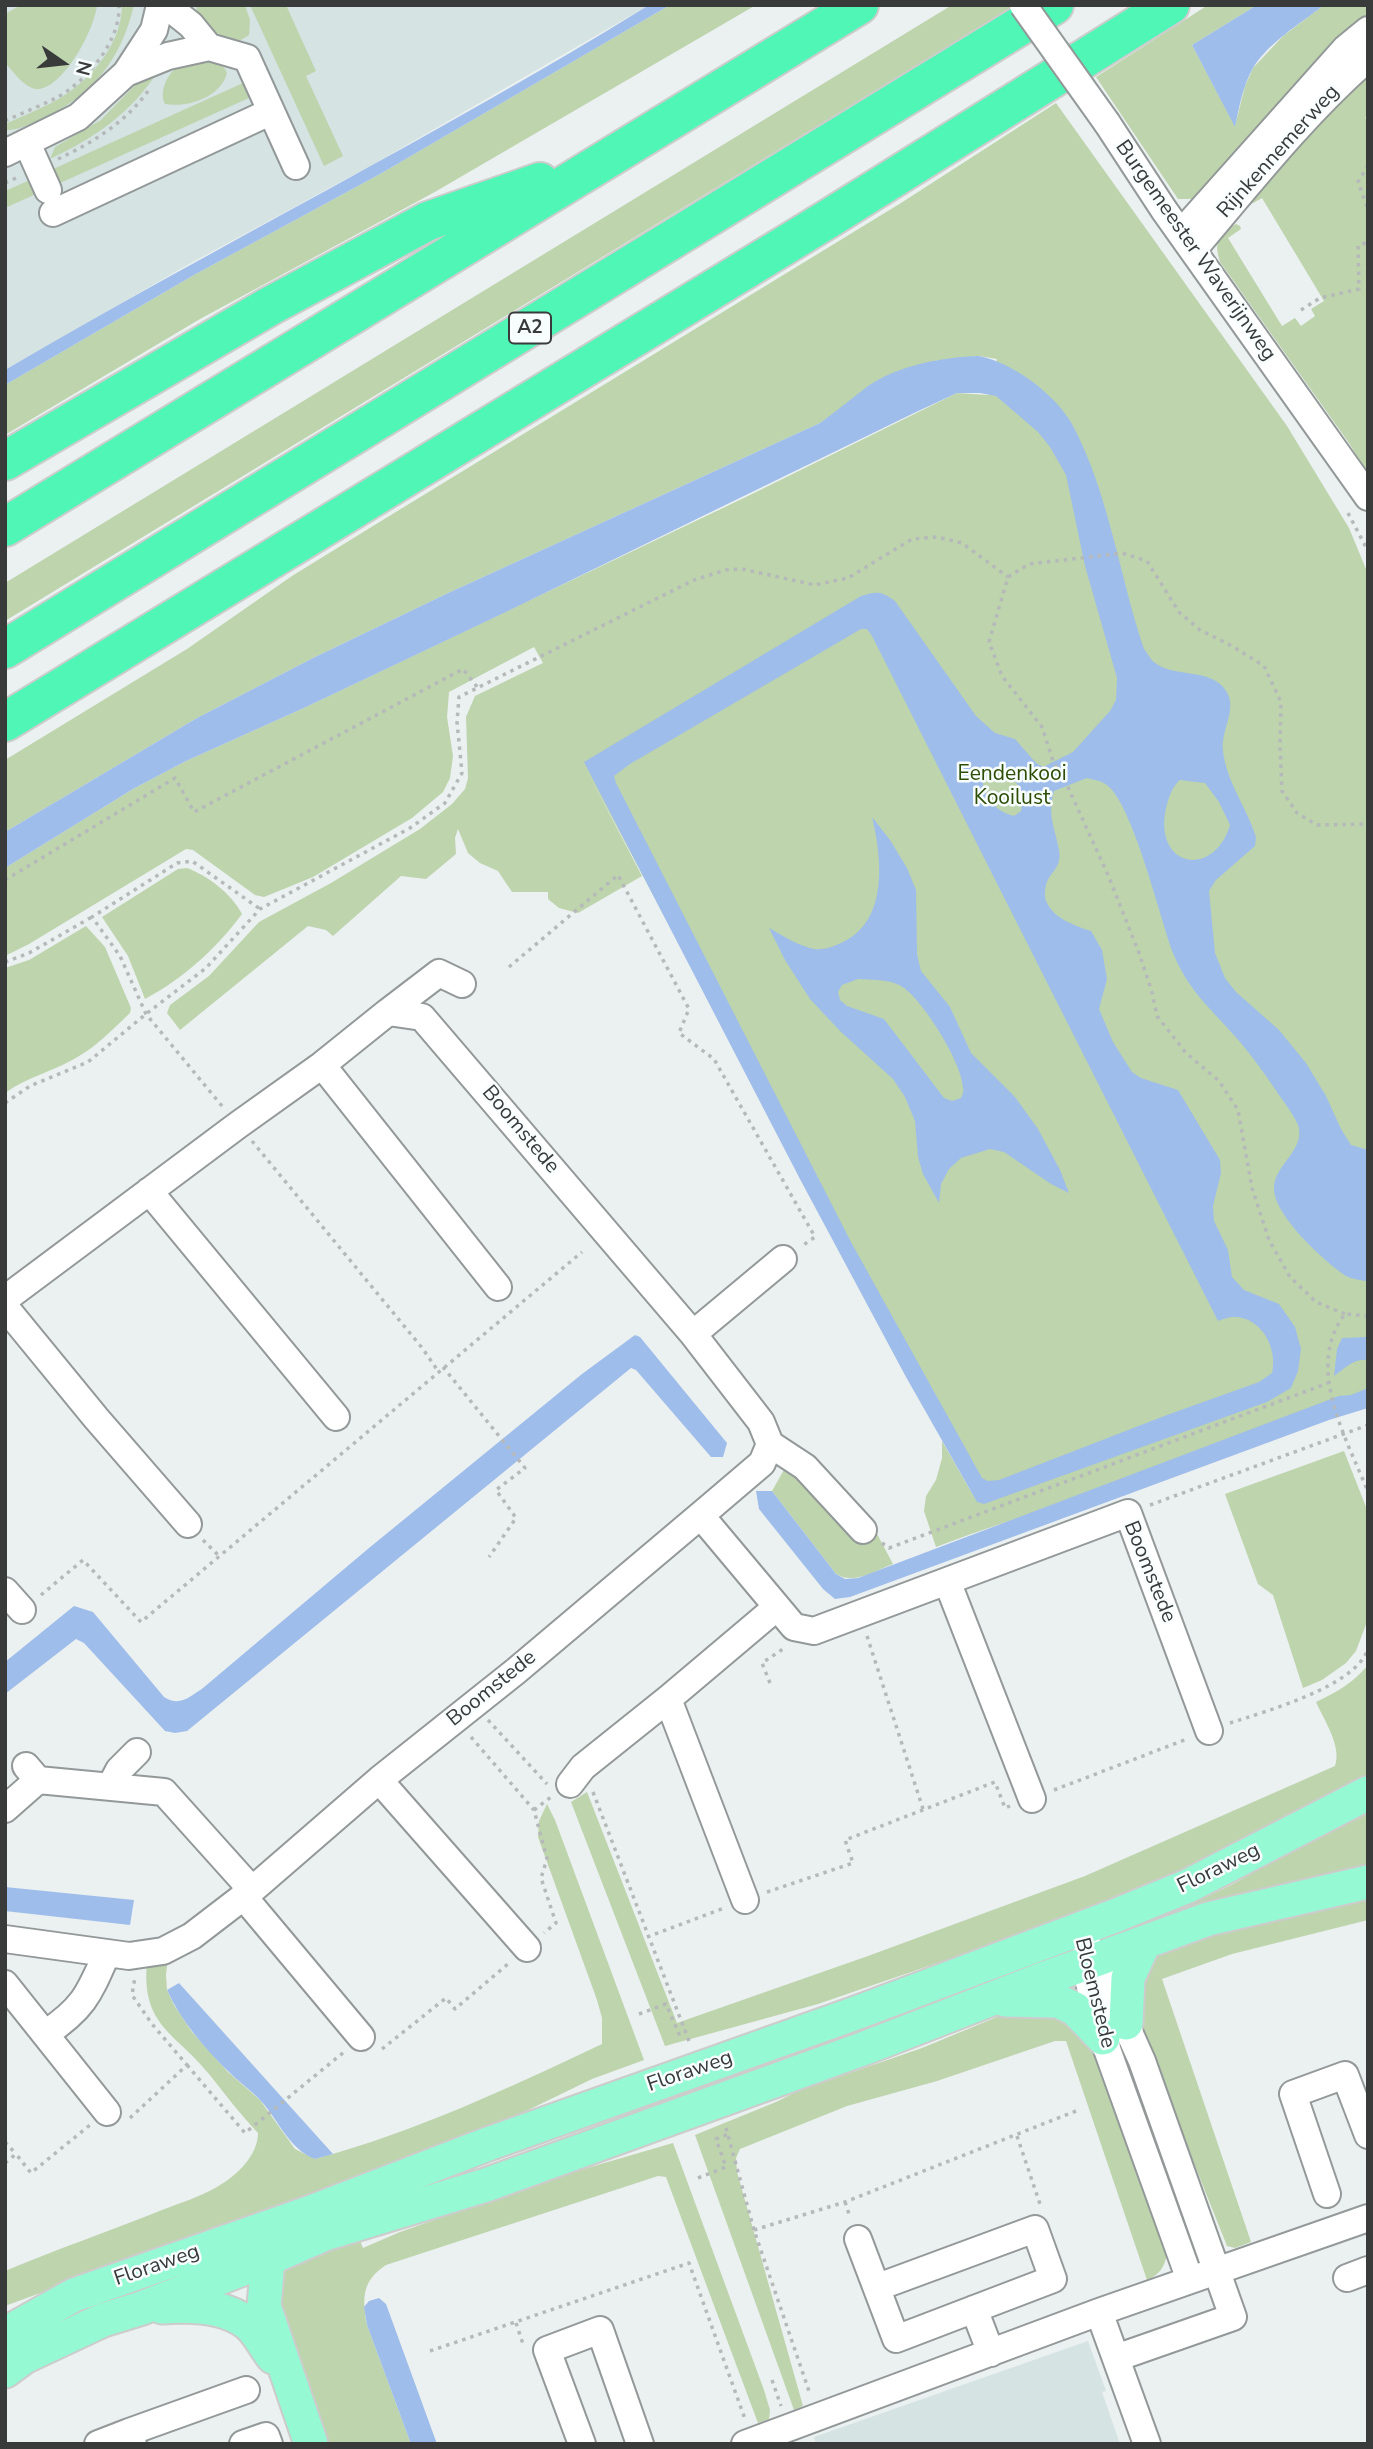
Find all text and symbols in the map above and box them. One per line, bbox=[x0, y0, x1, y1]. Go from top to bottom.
north arrow bbox=[28, 28, 98, 98]
text: N bbox=[69, 58, 98, 78]
street label: Rijnkennemerweg bbox=[1213, 80, 1345, 224]
street label: Burgemeester Waverijnweg bbox=[1109, 136, 1281, 366]
road number: A2 bbox=[509, 312, 551, 344]
park label: Eendenkooi Kooilust bbox=[957, 762, 1067, 812]
street label: Boomstede bbox=[476, 1081, 564, 1179]
street label: Boomstede bbox=[1117, 1518, 1181, 1626]
street label: Boomstede bbox=[442, 1645, 542, 1733]
street label: Floraweg bbox=[1174, 1838, 1264, 1900]
street label: Bloemstede bbox=[1068, 1935, 1120, 2051]
street label: Floraweg bbox=[644, 2046, 736, 2098]
street label: Floraweg bbox=[111, 2240, 203, 2292]

